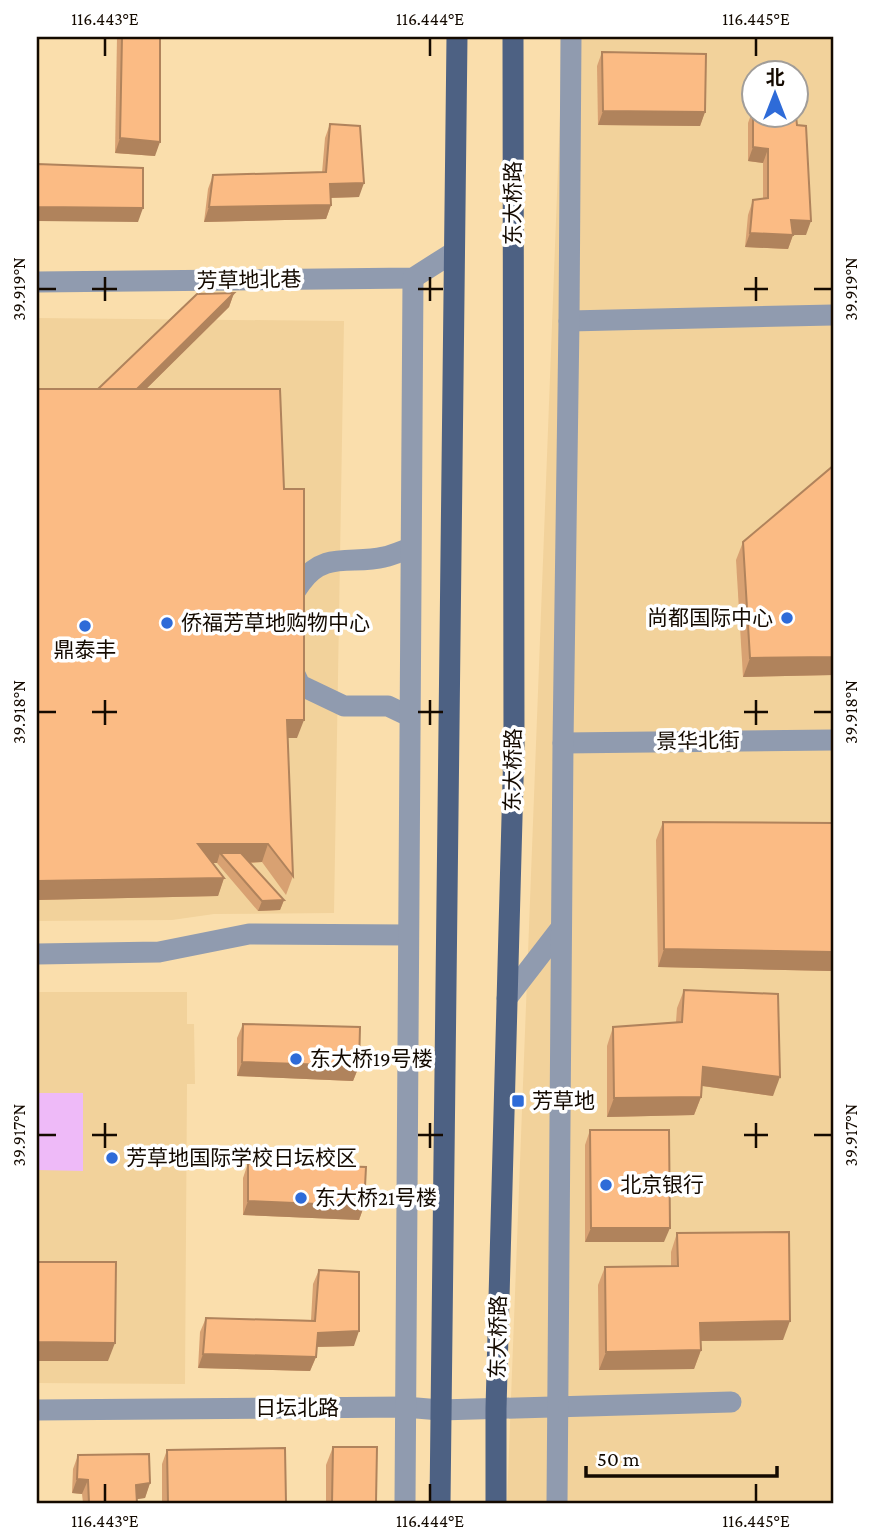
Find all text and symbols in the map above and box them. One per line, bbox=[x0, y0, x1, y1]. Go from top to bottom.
text: 116.443°E bbox=[71, 9, 139, 29]
text: 116.444°E bbox=[396, 9, 464, 29]
text: 116.445°E bbox=[722, 9, 790, 29]
north arrow bbox=[740, 60, 810, 130]
text: 北 bbox=[765, 67, 785, 88]
street label: 东大桥路 bbox=[501, 161, 525, 245]
text: 39.919°N bbox=[9, 257, 29, 321]
text: 39.919°N bbox=[841, 257, 861, 321]
street label: 芳草地北巷 bbox=[196, 267, 302, 293]
place label: 尚都国际中心 bbox=[647, 606, 773, 630]
marker: 尚都国际中心 bbox=[779, 610, 795, 626]
place label: 侨福芳草地购物中心 bbox=[181, 611, 370, 635]
marker: 侨福芳草地购物中心 bbox=[159, 615, 175, 631]
marker: 鼎泰丰 bbox=[77, 618, 93, 634]
place label: 鼎泰丰 bbox=[54, 638, 117, 662]
text: 39.918°N bbox=[9, 680, 29, 744]
text: 39.918°N bbox=[841, 680, 861, 744]
street label: 东大桥路 bbox=[500, 728, 526, 812]
street label: 景华北街 bbox=[656, 728, 740, 754]
place label: 东大桥19号楼 bbox=[310, 1047, 433, 1071]
marker: 东大桥19号楼 bbox=[288, 1051, 304, 1067]
place label: 芳草地 bbox=[532, 1089, 595, 1113]
marker: 芳草地 bbox=[510, 1093, 526, 1109]
text: 39.917°N bbox=[9, 1103, 29, 1166]
text: 39.917°N bbox=[841, 1103, 861, 1166]
place label: 芳草地国际学校日坛校区 bbox=[126, 1146, 357, 1170]
marker: 芳草地国际学校日坛校区 bbox=[104, 1150, 120, 1166]
place label: 北京银行 bbox=[620, 1173, 704, 1197]
marker: 北京银行 bbox=[598, 1177, 614, 1193]
place label: 东大桥21号楼 bbox=[315, 1186, 437, 1210]
marker: 东大桥21号楼 bbox=[293, 1190, 309, 1206]
street label: 东大桥路 bbox=[485, 1295, 511, 1379]
street label: 日坛北路 bbox=[255, 1396, 339, 1420]
scale bar bbox=[586, 1435, 777, 1479]
text: 50 m bbox=[597, 1447, 640, 1471]
text: 116.443°E bbox=[71, 1511, 139, 1531]
text: 116.444°E bbox=[396, 1511, 464, 1531]
text: 116.445°E bbox=[722, 1511, 790, 1531]

